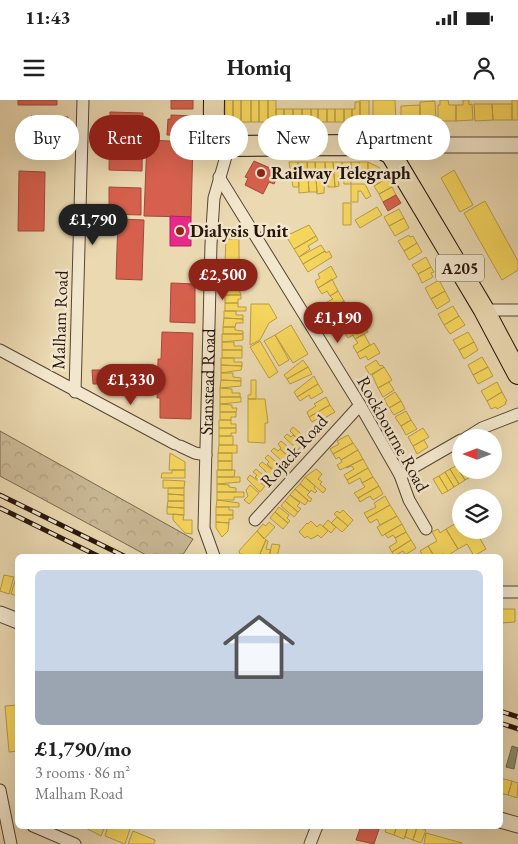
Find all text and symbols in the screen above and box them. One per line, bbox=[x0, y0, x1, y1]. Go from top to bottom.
text: 11:43 bbox=[25, 5, 71, 30]
text: Homiq bbox=[227, 53, 291, 82]
icon: menu bbox=[20, 54, 48, 82]
icon: person bbox=[470, 54, 498, 82]
chip: Buy bbox=[15, 115, 79, 160]
chip: Rent bbox=[89, 115, 160, 160]
chip: Filters bbox=[170, 115, 248, 160]
chip: New bbox=[258, 115, 328, 160]
chip: Apartment bbox=[338, 115, 450, 160]
place label: Railway Telegraph bbox=[271, 161, 411, 184]
marker: Railway Telegraph bbox=[255, 167, 267, 179]
pin: £1,790 bbox=[52, 204, 134, 246]
text: £1,790 bbox=[70, 209, 116, 230]
place label: Dialysis Unit bbox=[190, 219, 289, 242]
marker: Dialysis Unit bbox=[174, 225, 186, 237]
road number: A205 bbox=[436, 254, 484, 282]
pin: £2,500 bbox=[182, 258, 264, 301]
text: £2,500 bbox=[200, 264, 246, 285]
street label: Malham Road bbox=[46, 269, 73, 370]
pin: £1,190 bbox=[297, 302, 379, 344]
text: £1,190 bbox=[315, 307, 361, 328]
street label: Stanstead Road bbox=[194, 327, 220, 435]
pin: £1,330 bbox=[90, 364, 172, 406]
text: £1,330 bbox=[108, 369, 154, 390]
street label: Rockbourne Road bbox=[352, 372, 435, 497]
street label: Rojack Road bbox=[255, 409, 333, 492]
north arrow bbox=[452, 429, 502, 479]
map controls bbox=[452, 429, 502, 539]
button: layers bbox=[452, 489, 502, 539]
icon: home bbox=[214, 602, 304, 692]
text: £1,790/mo bbox=[35, 735, 131, 762]
text: 3 rooms · 86 m² bbox=[35, 762, 130, 783]
text: Malham Road bbox=[35, 783, 123, 804]

